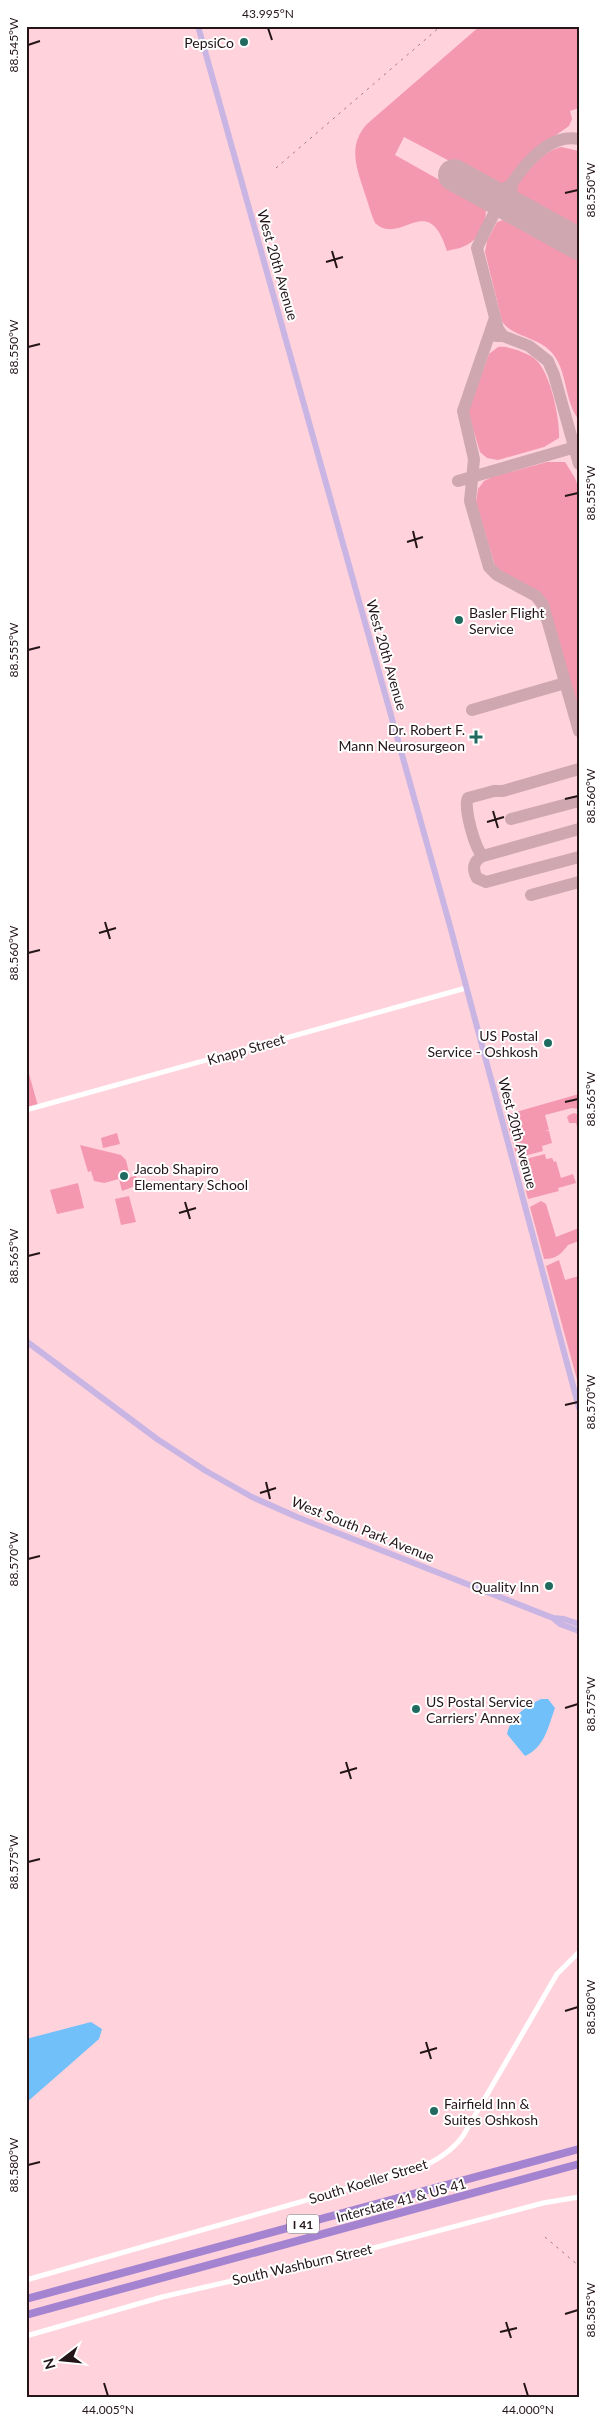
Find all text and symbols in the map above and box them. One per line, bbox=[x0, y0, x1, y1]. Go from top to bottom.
text: 43.995°N bbox=[242, 6, 294, 21]
text: 88.545°W bbox=[6, 17, 21, 73]
place label: PepsiCo bbox=[184, 34, 234, 51]
marker: PepsiCo bbox=[238, 36, 250, 48]
text: 88.550°W bbox=[583, 162, 598, 218]
street label: West 20th Avenue bbox=[254, 208, 302, 322]
text: 88.550°W bbox=[6, 319, 21, 375]
text: 88.555°W bbox=[583, 465, 598, 521]
street label: West 20th Avenue bbox=[363, 598, 411, 712]
place label: Basler Flight Service bbox=[469, 604, 545, 637]
marker: Basler Flight Service bbox=[453, 614, 465, 626]
text: 88.555°W bbox=[6, 622, 21, 678]
place label: Dr. Robert F. Mann Neurosurgeon bbox=[339, 721, 465, 754]
marker: Dr. Robert F. Mann Neurosurgeon bbox=[469, 730, 483, 744]
text: 88.560°W bbox=[583, 768, 598, 824]
text: 88.560°W bbox=[6, 925, 21, 981]
place label: US Postal Service - Oshkosh bbox=[428, 1027, 538, 1060]
street label: Knapp Street bbox=[205, 1030, 287, 1068]
marker: US Postal Service - Oshkosh bbox=[542, 1037, 554, 1049]
text: 88.565°W bbox=[583, 1071, 598, 1127]
street label: West 20th Avenue bbox=[495, 1076, 541, 1190]
place label: Jacob Shapiro Elementary School bbox=[134, 1160, 248, 1193]
marker: Jacob Shapiro Elementary School bbox=[118, 1170, 130, 1182]
text: 88.565°W bbox=[6, 1228, 21, 1284]
text: 88.570°W bbox=[583, 1374, 598, 1430]
street label: West South Park Avenue bbox=[289, 1493, 437, 1565]
text: 88.570°W bbox=[6, 1531, 21, 1587]
place label: Quality Inn bbox=[472, 1578, 539, 1595]
marker: Quality Inn bbox=[543, 1580, 555, 1592]
text: 88.575°W bbox=[583, 1676, 598, 1732]
place label: US Postal Service Carriers' Annex bbox=[426, 1693, 533, 1726]
marker: US Postal Service Carriers' Annex bbox=[410, 1703, 422, 1715]
text: 88.575°W bbox=[6, 1834, 21, 1890]
text: 88.580°W bbox=[583, 1979, 598, 2035]
place label: Fairfield Inn & Suites Oshkosh bbox=[444, 2095, 538, 2128]
marker: Fairfield Inn & Suites Oshkosh bbox=[428, 2105, 440, 2117]
text: 88.580°W bbox=[6, 2137, 21, 2193]
street label: South Koeller Street bbox=[307, 2155, 429, 2207]
street label: Interstate 41 & US 41 bbox=[334, 2174, 468, 2226]
road number: I 41 bbox=[287, 2214, 319, 2234]
street label: South Washburn Street bbox=[230, 2240, 374, 2288]
text: 88.585°W bbox=[583, 2282, 598, 2338]
north arrow bbox=[38, 2336, 88, 2386]
text: N bbox=[39, 2356, 59, 2371]
text: 44.005°N bbox=[82, 2402, 134, 2417]
text: 44.000°N bbox=[502, 2402, 554, 2417]

